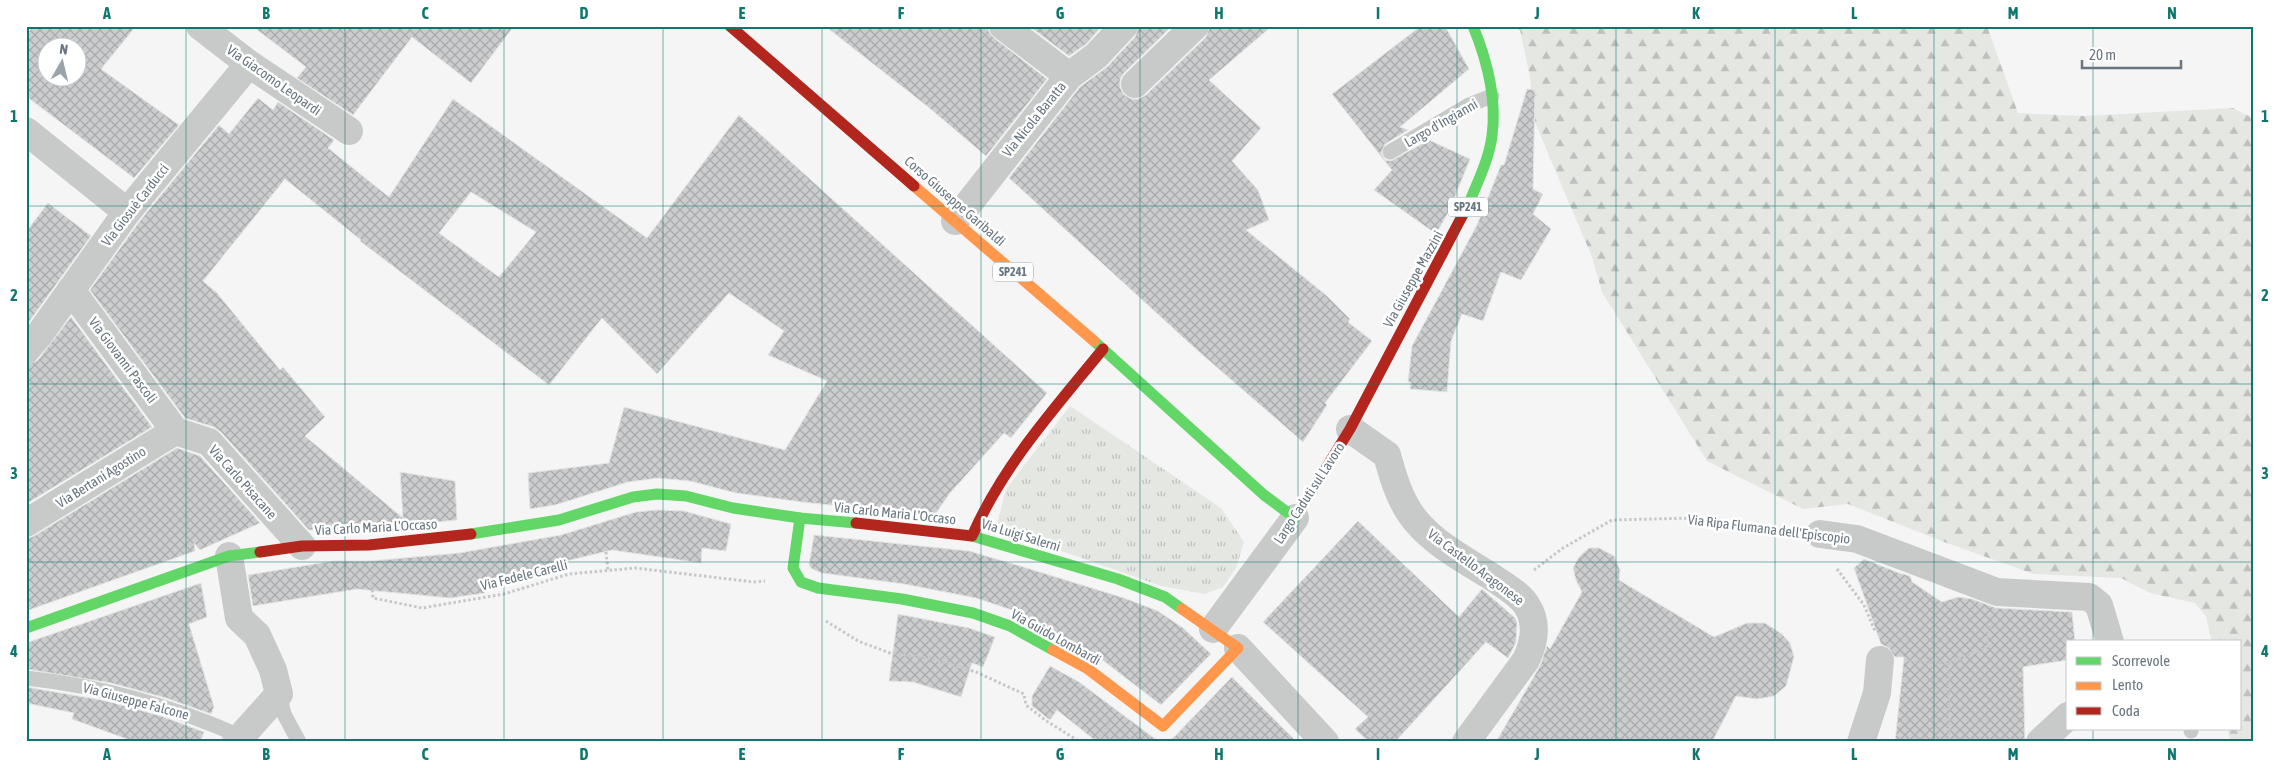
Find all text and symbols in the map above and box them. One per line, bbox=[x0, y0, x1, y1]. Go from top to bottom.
text: A bbox=[102, 4, 111, 22]
text: B bbox=[262, 4, 270, 22]
text: C bbox=[421, 4, 429, 22]
text: D bbox=[580, 4, 589, 22]
text: E bbox=[739, 4, 746, 22]
text: F bbox=[898, 4, 905, 22]
text: G bbox=[1056, 4, 1065, 22]
text: H bbox=[1214, 4, 1224, 22]
text: I bbox=[1376, 4, 1380, 22]
text: J bbox=[1533, 4, 1540, 22]
text: K bbox=[1692, 4, 1700, 22]
text: L bbox=[1851, 4, 1858, 22]
text: M bbox=[2008, 4, 2018, 22]
text: N bbox=[2167, 4, 2177, 22]
north arrow bbox=[38, 38, 88, 88]
scale bar bbox=[2082, 38, 2180, 70]
text: N bbox=[59, 41, 69, 58]
street label: Via Giacomo Leopardi bbox=[224, 41, 324, 119]
text: 20 m bbox=[2089, 46, 2116, 63]
street label: Via Nicola Baratta bbox=[999, 78, 1069, 160]
street label: Largo d'Ingianni bbox=[1402, 96, 1480, 150]
text: 1 bbox=[10, 107, 18, 125]
text: 1 bbox=[2261, 107, 2269, 125]
street label: Corso Giuseppe Garibaldi bbox=[901, 153, 1009, 249]
street label: Via Giosuè Carducci bbox=[98, 161, 172, 249]
road number: SP241 bbox=[1448, 198, 1488, 216]
street label: Via Giuseppe Mazzini bbox=[1380, 228, 1446, 330]
road number: SP241 bbox=[993, 262, 1033, 282]
text: 2 bbox=[10, 286, 18, 304]
text: 2 bbox=[2261, 286, 2269, 304]
street label: Via Giovanni Pascoli bbox=[86, 314, 160, 406]
street label: Largo Caduti sul Lavoro bbox=[1270, 439, 1348, 547]
street label: Via Carlo Pisacane bbox=[206, 442, 280, 522]
street label: Via Bertani Agostino bbox=[53, 443, 149, 511]
text: 3 bbox=[10, 464, 18, 482]
text: 3 bbox=[2261, 464, 2269, 482]
street label: Via Carlo Maria L'Occaso bbox=[833, 499, 957, 527]
street label: Via Ripa Flumana dell'Episcopio bbox=[1687, 511, 1851, 547]
street label: Via Luigi Salerni bbox=[980, 515, 1062, 555]
street label: Via Carlo Maria L'Occaso bbox=[314, 516, 438, 538]
street label: Via Castello Aragonese bbox=[1425, 526, 1527, 608]
street label: Via Fedele Carelli bbox=[479, 556, 569, 594]
street label: Via Guido Lombardi bbox=[1008, 606, 1104, 668]
legend bbox=[2066, 640, 2242, 730]
text: 4 bbox=[9, 642, 18, 660]
text: 4 bbox=[2260, 642, 2269, 660]
text: Scorrevole bbox=[2112, 652, 2170, 669]
text: Lento bbox=[2112, 676, 2143, 693]
street label: Via Giuseppe Falcone bbox=[81, 679, 191, 723]
text: Coda bbox=[2112, 702, 2140, 719]
text: A bbox=[102, 745, 111, 763]
text: B bbox=[262, 745, 270, 763]
text: C bbox=[421, 745, 429, 763]
text: D bbox=[580, 745, 589, 763]
text: E bbox=[739, 745, 746, 763]
text: F bbox=[898, 745, 905, 763]
text: G bbox=[1056, 745, 1065, 763]
text: H bbox=[1214, 745, 1224, 763]
text: I bbox=[1376, 745, 1380, 763]
text: J bbox=[1533, 745, 1540, 763]
text: K bbox=[1692, 745, 1700, 763]
text: L bbox=[1851, 745, 1858, 763]
text: M bbox=[2008, 745, 2018, 763]
text: N bbox=[2167, 745, 2177, 763]

